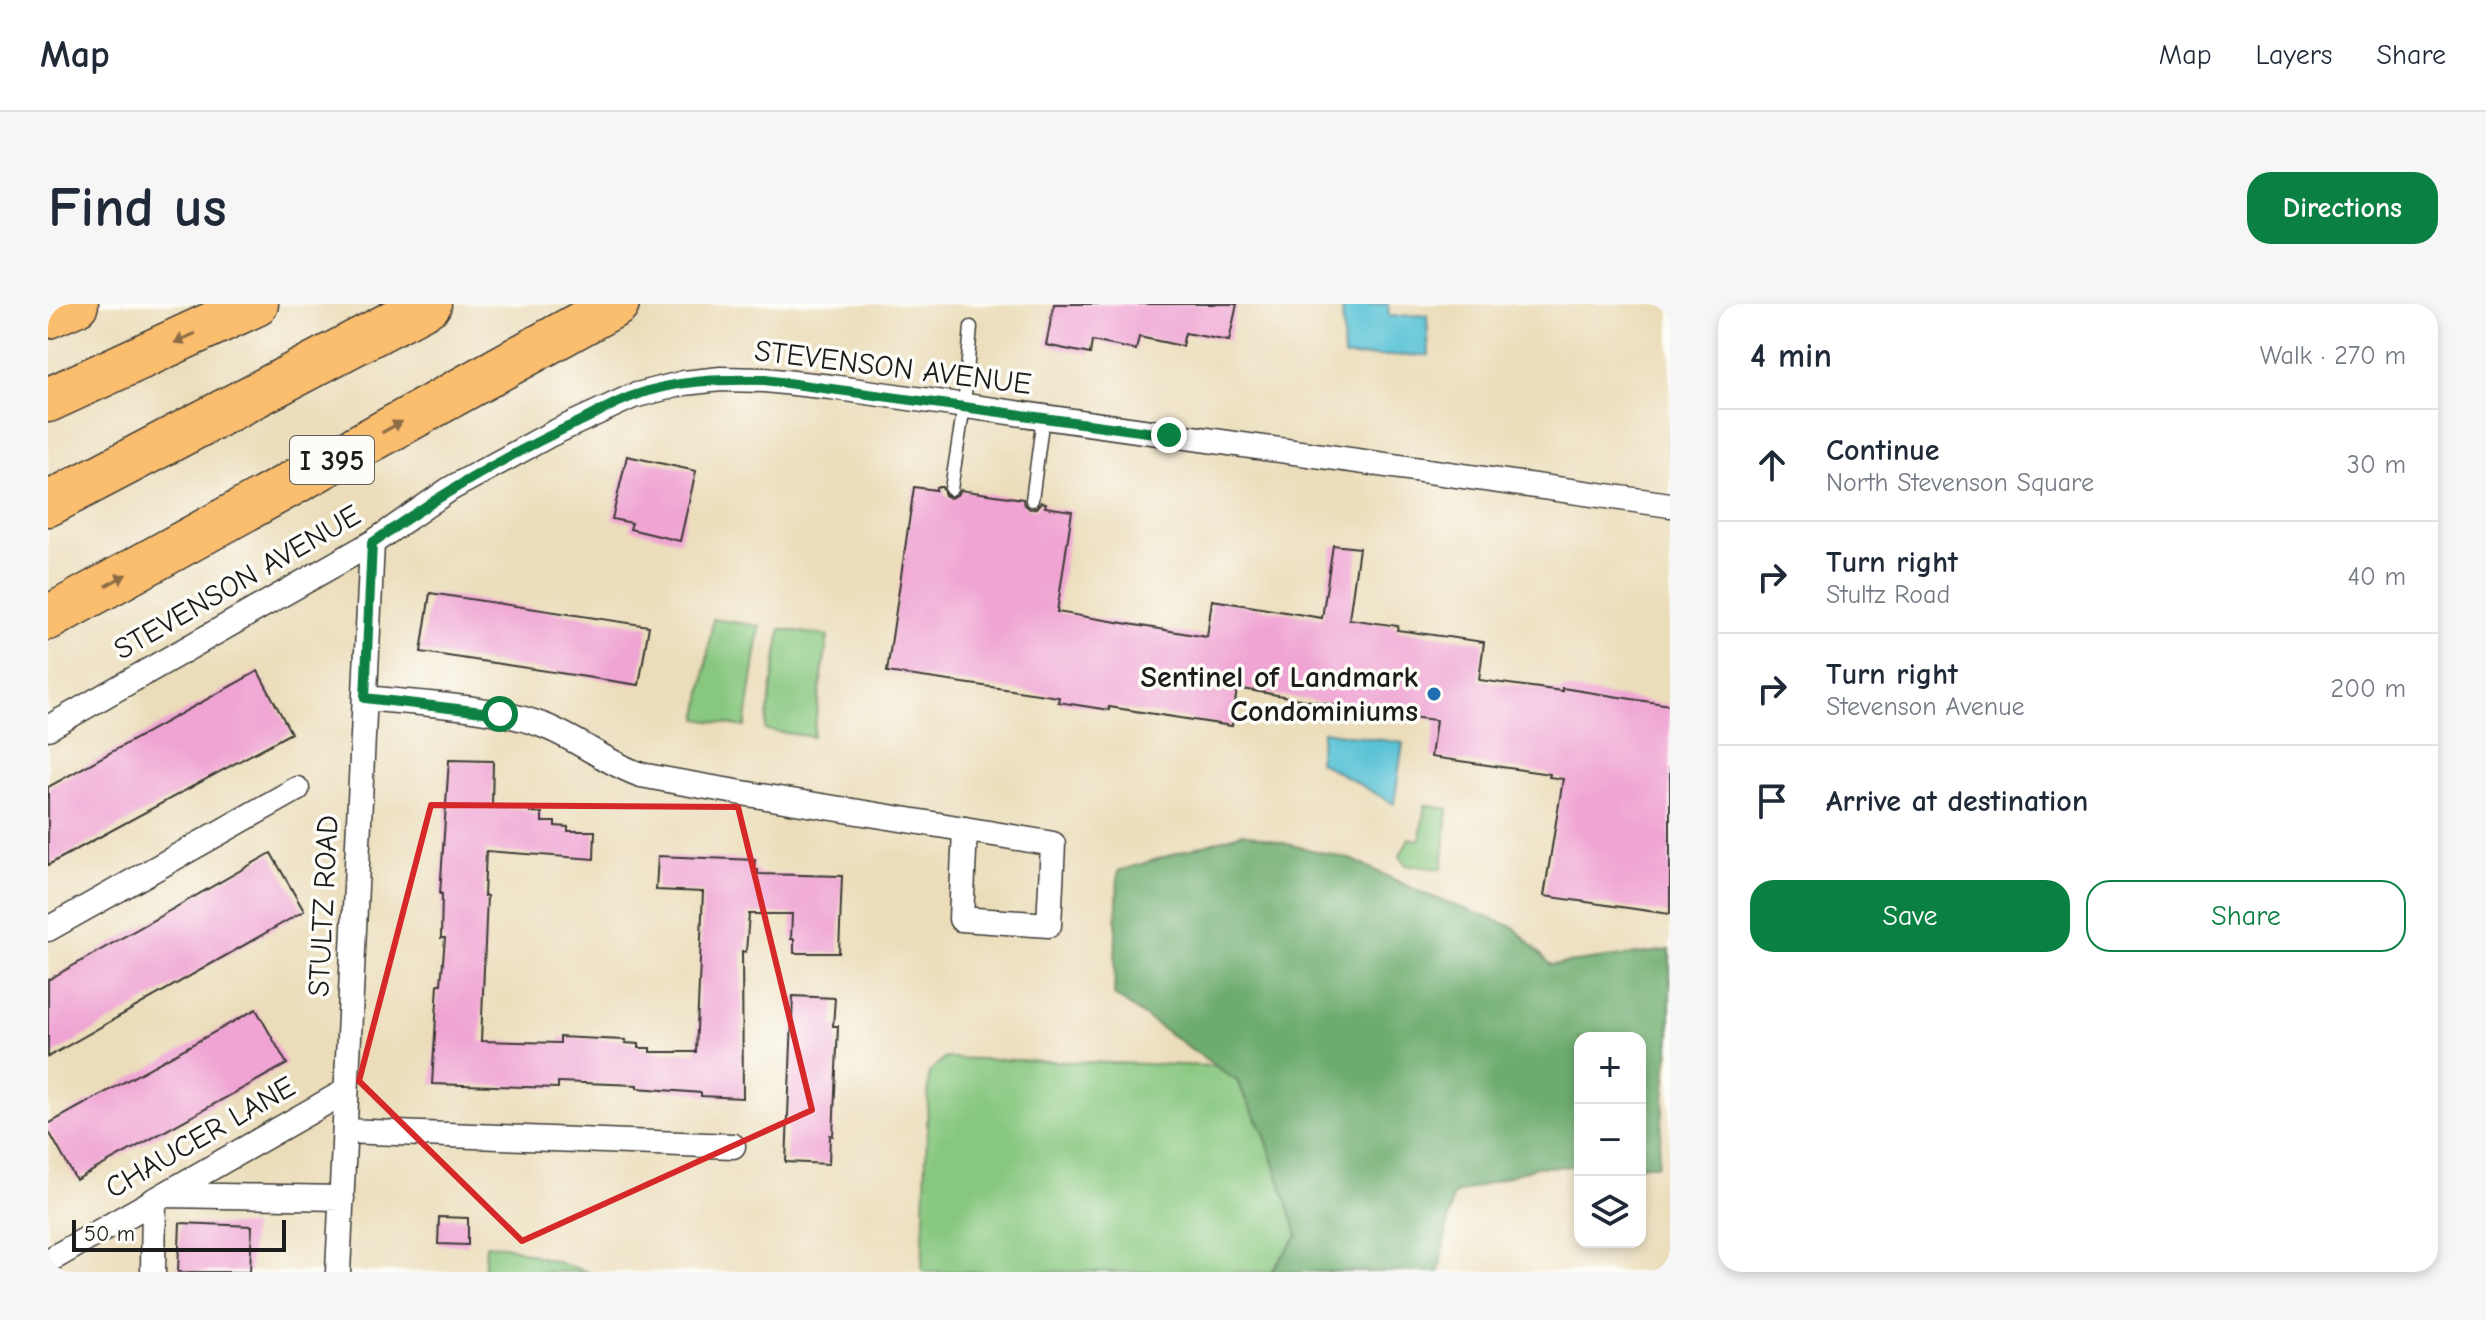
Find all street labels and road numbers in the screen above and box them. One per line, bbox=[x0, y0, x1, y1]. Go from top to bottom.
street label: STEVENSON AVENUE bbox=[752, 333, 1033, 402]
road number: I 395 bbox=[290, 436, 374, 484]
street label: STEVENSON AVENUE bbox=[108, 498, 367, 667]
street label: STULTZ ROAD bbox=[301, 814, 346, 998]
street label: CHAUCER LANE bbox=[99, 1069, 301, 1206]

